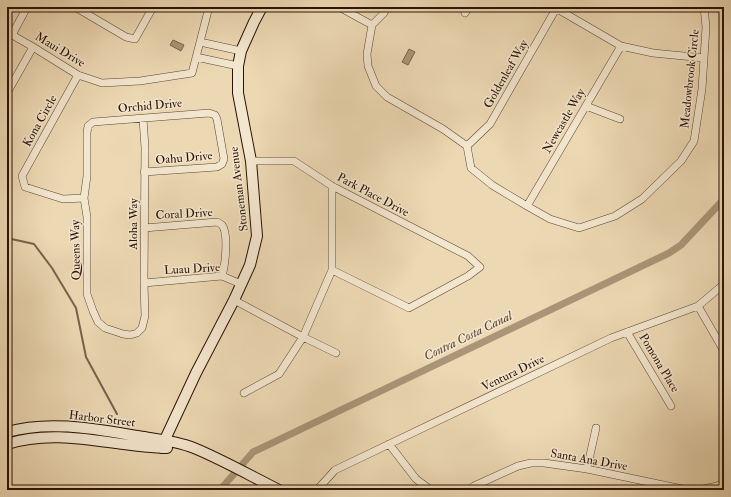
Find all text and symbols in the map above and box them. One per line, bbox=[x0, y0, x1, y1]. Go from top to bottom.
street label: Maui Drive bbox=[32, 29, 88, 71]
street label: Meadowbrook Circle bbox=[677, 29, 703, 129]
street label: Goldenleaf Way bbox=[480, 36, 532, 111]
street label: Newcastle Way bbox=[539, 85, 589, 156]
street label: Kona Circle bbox=[20, 93, 60, 149]
street label: Orchid Drive bbox=[117, 96, 183, 116]
street label: Stoneman Avenue bbox=[226, 146, 252, 232]
street label: Oahu Drive bbox=[155, 148, 213, 168]
street label: Park Place Drive bbox=[334, 170, 412, 220]
street label: Aloha Way bbox=[126, 198, 141, 251]
street label: Coral Drive bbox=[155, 205, 213, 223]
street label: Queens Way bbox=[68, 219, 84, 280]
street label: Luau Drive bbox=[164, 260, 220, 278]
water label: Contra Costa Canal bbox=[421, 307, 516, 364]
street label: Pomona Place bbox=[636, 331, 682, 395]
street label: Ventura Drive bbox=[479, 351, 547, 395]
street label: Harbor Street bbox=[68, 407, 136, 431]
street label: Santa Ana Drive bbox=[549, 446, 629, 474]

